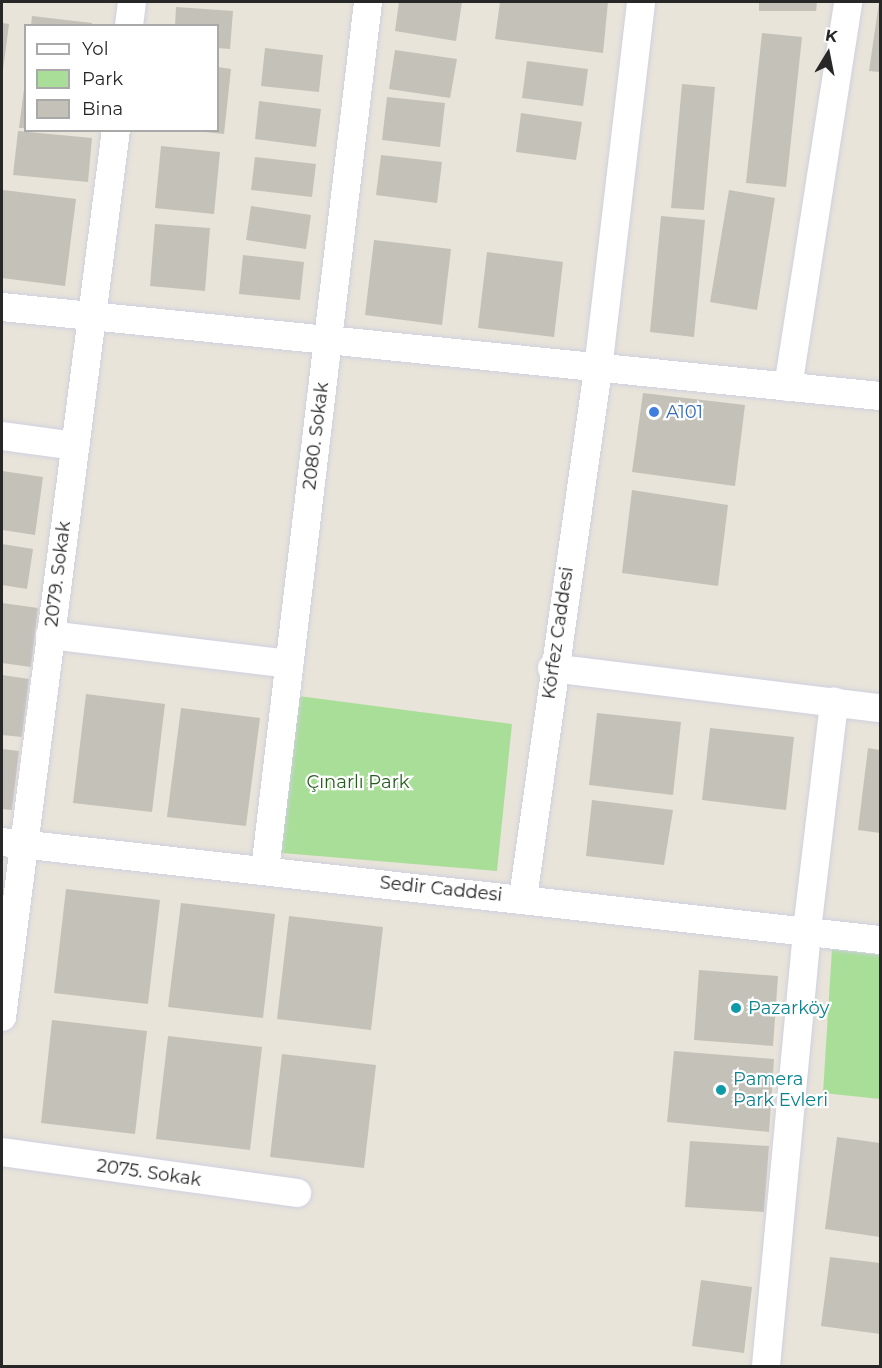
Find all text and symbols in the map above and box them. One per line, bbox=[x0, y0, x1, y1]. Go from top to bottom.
legend bbox=[24, 24, 219, 132]
north arrow bbox=[798, 24, 858, 84]
text: K bbox=[824, 25, 839, 46]
text: Yol bbox=[82, 38, 108, 60]
text: Park bbox=[82, 68, 123, 90]
text: Bina bbox=[82, 98, 123, 120]
street label: 2080. Sokak bbox=[299, 381, 333, 491]
place label: A101 bbox=[666, 401, 703, 423]
marker: A101 bbox=[647, 405, 661, 419]
street label: 2079. Sokak bbox=[41, 520, 75, 628]
street label: Körfez Caddesi bbox=[538, 565, 578, 701]
park label: Çınarlı Park bbox=[307, 771, 409, 793]
street label: Sedir Caddesi bbox=[379, 872, 503, 906]
place label: Pazarköy bbox=[748, 997, 829, 1019]
marker: Pazarköy bbox=[729, 1001, 743, 1015]
place label: Pamera Park Evleri bbox=[733, 1069, 828, 1112]
marker: Pamera Park Evleri bbox=[714, 1083, 728, 1097]
street label: 2075. Sokak bbox=[95, 1155, 203, 1191]

